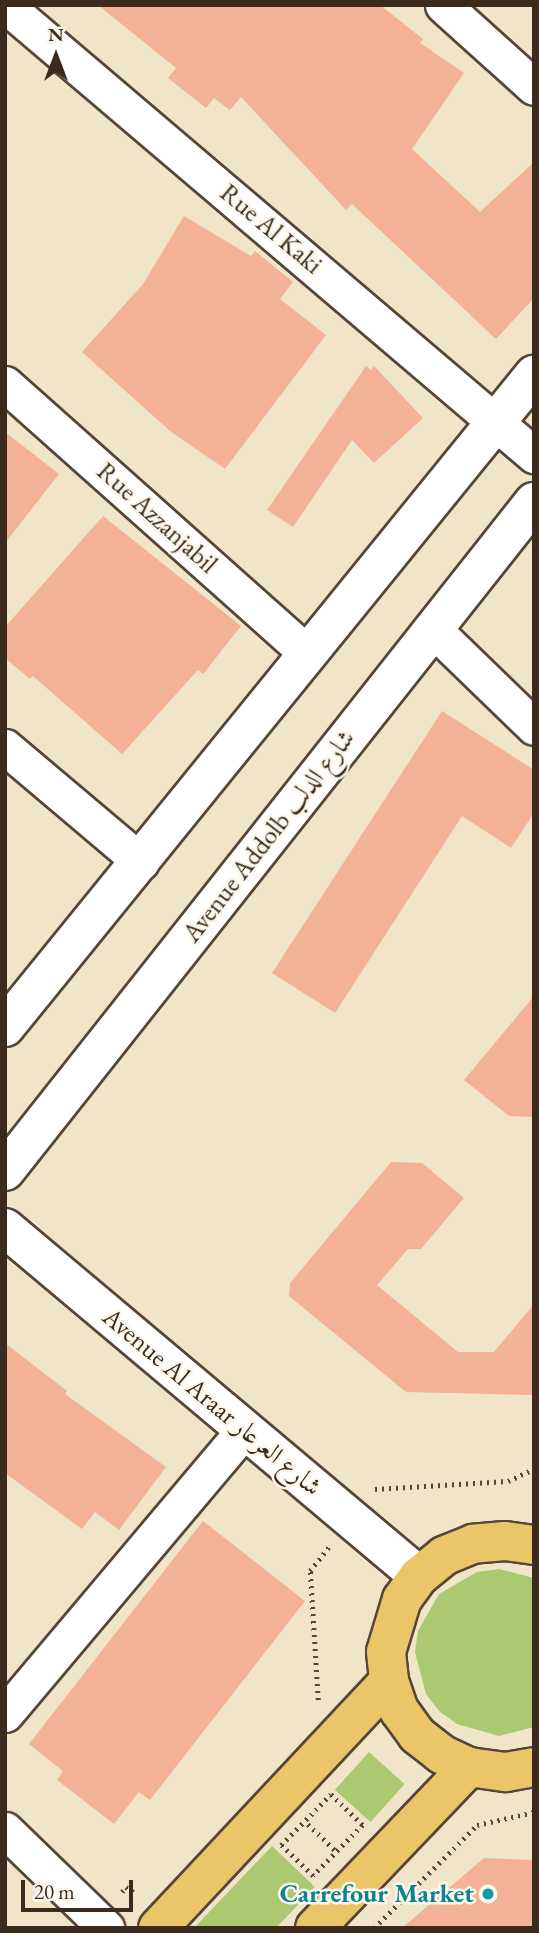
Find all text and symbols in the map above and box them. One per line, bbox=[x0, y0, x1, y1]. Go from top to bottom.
north arrow bbox=[21, 21, 91, 91]
text: N bbox=[48, 22, 64, 47]
street label: Rue Al Kaki bbox=[214, 177, 328, 281]
street label: Rue Azzanjabil bbox=[90, 456, 224, 580]
street label: Avenue Addolb شارع الدلب bbox=[176, 723, 362, 949]
street label: Avenue Al Araar شارع العرعار bbox=[96, 1301, 328, 1503]
scale bar bbox=[24, 1867, 136, 1911]
text: 20 m bbox=[34, 1878, 75, 1905]
place label: Carrefour Market bbox=[280, 1878, 474, 1910]
marker: Carrefour Market bbox=[480, 1886, 496, 1902]

